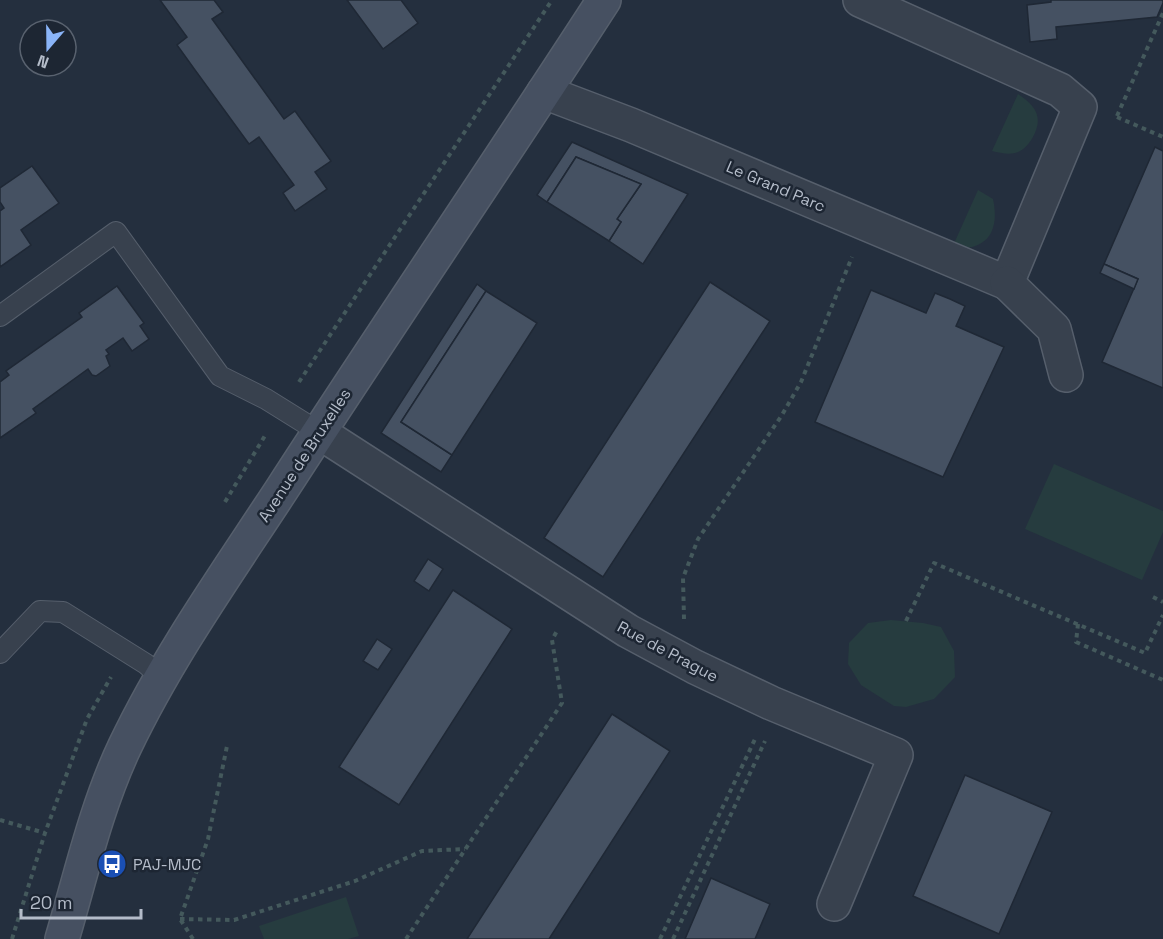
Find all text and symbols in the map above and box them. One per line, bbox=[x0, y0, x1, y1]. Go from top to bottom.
north arrow bbox=[18, 18, 78, 78]
text: N bbox=[34, 50, 52, 73]
street label: Le Grand Parc bbox=[723, 156, 829, 217]
street label: Avenue de Bruxelles bbox=[253, 385, 355, 526]
street label: Rue de Prague bbox=[614, 616, 722, 687]
bus stop icon: PAJ-MJC bbox=[96, 848, 128, 880]
place label: PAJ-MJC bbox=[133, 854, 201, 875]
scale bar bbox=[21, 882, 141, 920]
text: 20 m bbox=[30, 891, 73, 914]

